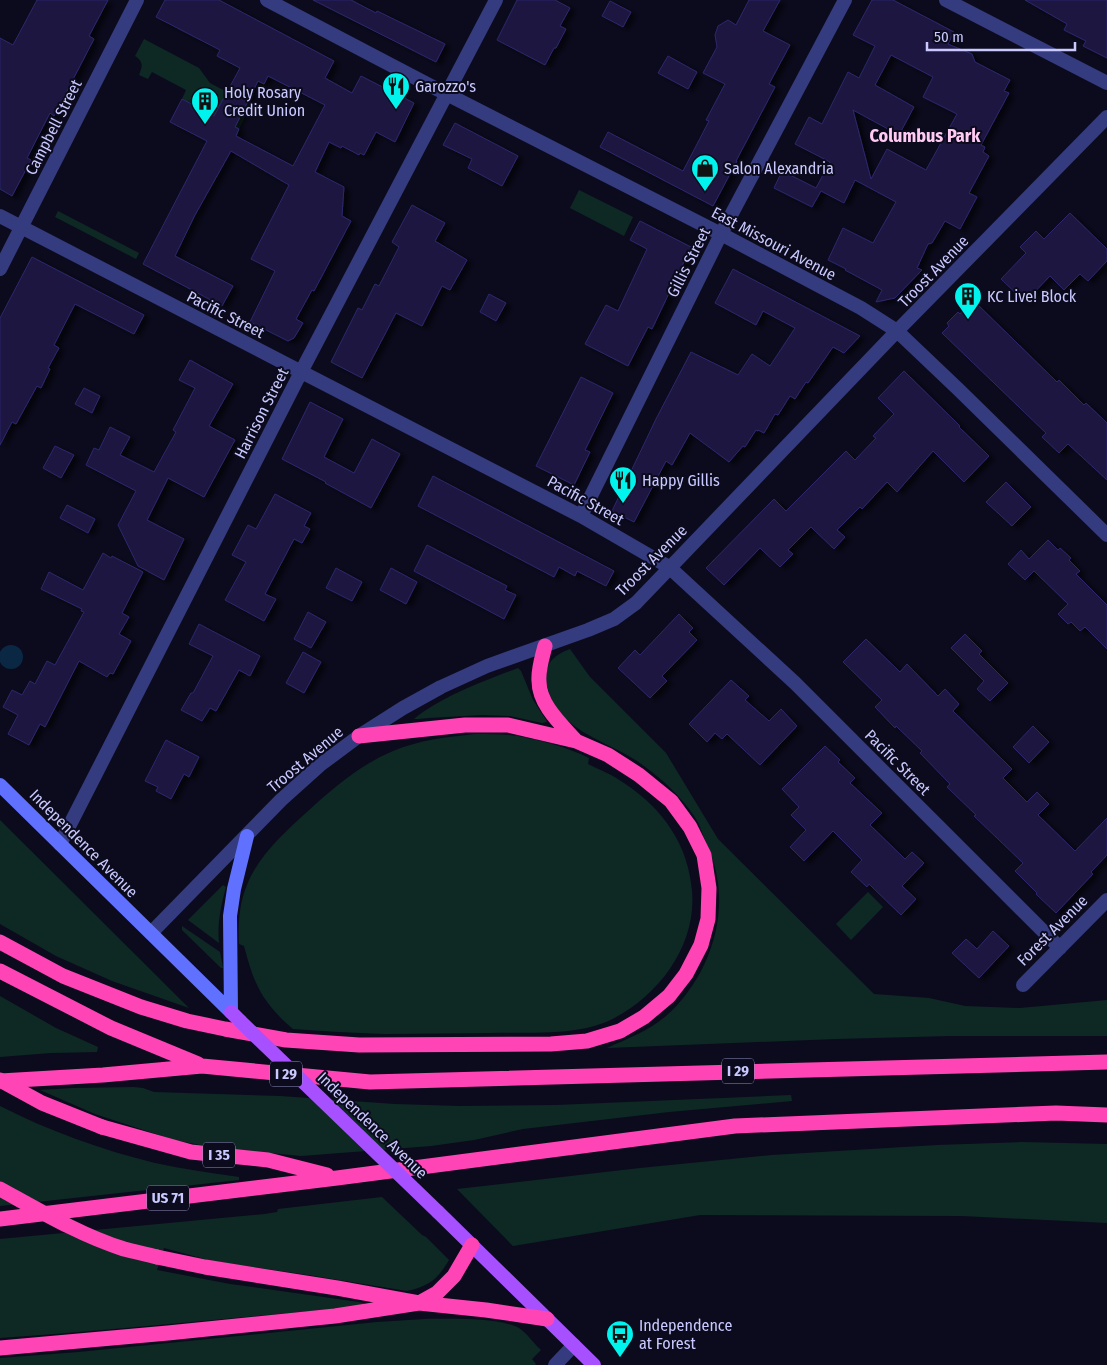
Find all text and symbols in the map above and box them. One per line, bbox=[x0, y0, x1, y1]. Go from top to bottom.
scale bar bbox=[927, 20, 1074, 52]
text: 50 m bbox=[934, 28, 964, 46]
restaurant icon: Garozzo's bbox=[381, 71, 411, 110]
street label: Campbell Street bbox=[21, 76, 86, 178]
place label: Garozzo's bbox=[415, 77, 476, 96]
place label: Holy Rosary Credit Union bbox=[224, 83, 305, 120]
building icon: Holy Rosary Credit Union bbox=[190, 86, 220, 125]
district label: Columbus Park bbox=[869, 125, 981, 147]
shop icon: Salon Alexandria bbox=[690, 153, 720, 192]
place label: Salon Alexandria bbox=[724, 159, 834, 178]
street label: East Missouri Avenue bbox=[708, 203, 839, 284]
street label: Gillis Street bbox=[663, 224, 714, 300]
street label: Troost Avenue bbox=[894, 231, 972, 311]
building icon: KC Live! Block bbox=[953, 281, 983, 320]
street label: Pacific Street bbox=[184, 287, 268, 342]
place label: KC Live! Block bbox=[987, 287, 1077, 306]
street label: Harrison Street bbox=[230, 364, 293, 462]
restaurant icon: Happy Gillis bbox=[608, 465, 638, 504]
place label: Happy Gillis bbox=[642, 471, 720, 490]
street label: Pacific Street bbox=[544, 472, 628, 530]
street label: Troost Avenue bbox=[612, 521, 691, 600]
street label: Troost Avenue bbox=[264, 722, 347, 796]
street label: Pacific Street bbox=[861, 726, 935, 800]
street label: Independence Avenue bbox=[26, 785, 142, 901]
street label: Forest Avenue bbox=[1013, 891, 1092, 970]
road number: I 29 bbox=[722, 1058, 754, 1084]
road number: I 29 bbox=[270, 1062, 302, 1086]
street label: Independence Avenue bbox=[314, 1068, 432, 1183]
road number: I 35 bbox=[203, 1142, 235, 1168]
road number: US 71 bbox=[147, 1186, 189, 1210]
place label: Independence at Forest bbox=[639, 1316, 732, 1353]
bus stop icon: Independence at Forest bbox=[605, 1319, 635, 1358]

